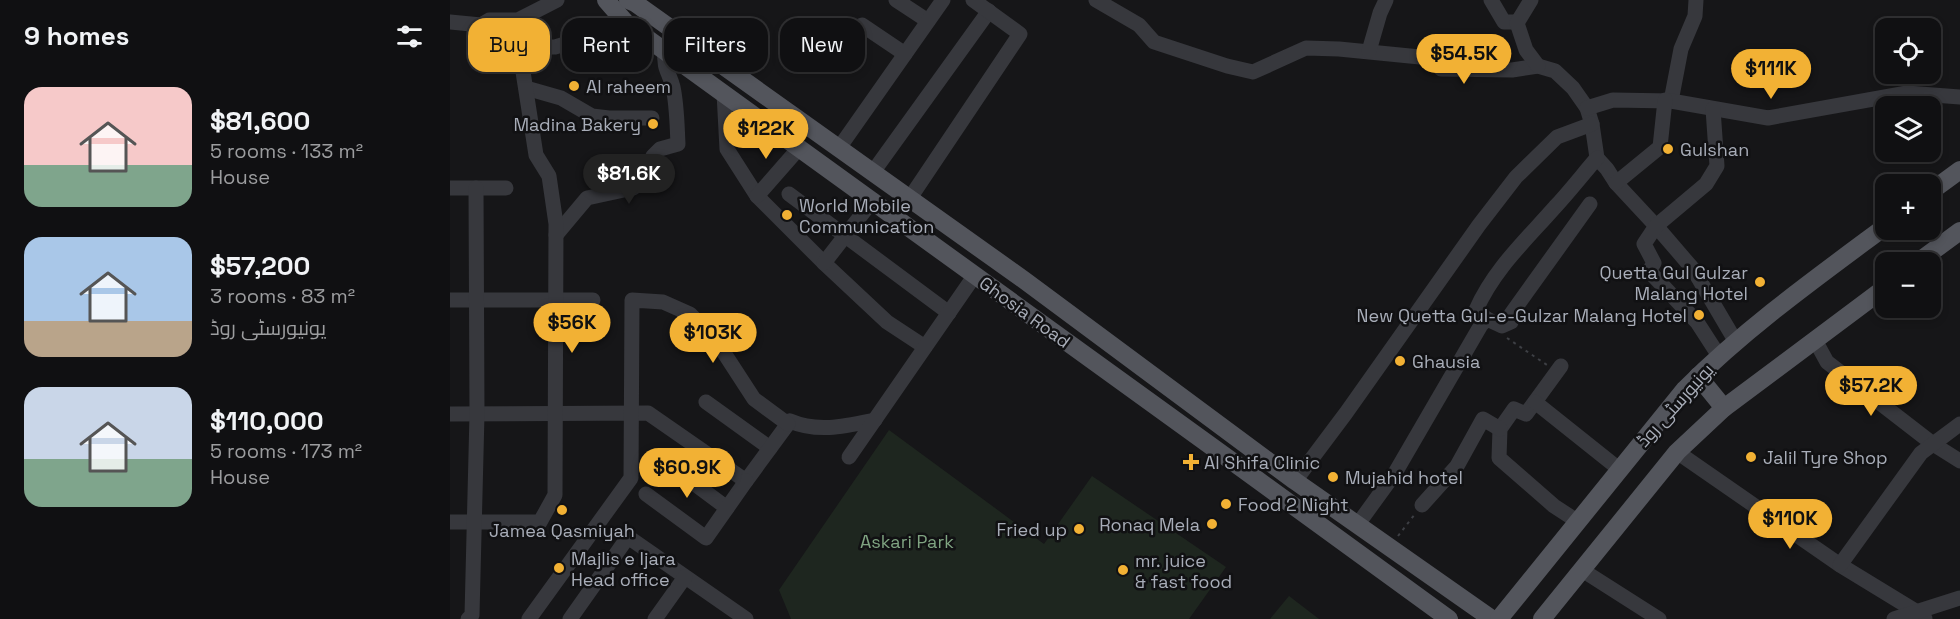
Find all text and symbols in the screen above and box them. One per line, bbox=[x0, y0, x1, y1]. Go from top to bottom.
chip: Buy bbox=[468, 18, 550, 72]
chip: Rent bbox=[562, 18, 652, 72]
chip: Filters bbox=[664, 18, 768, 72]
chip: New bbox=[780, 18, 865, 72]
map controls bbox=[1875, 18, 1941, 318]
button: locate bbox=[1875, 18, 1941, 84]
text: 9 homes bbox=[24, 19, 129, 53]
icon: filters bbox=[393, 20, 426, 53]
pin: $54.5K bbox=[1415, 34, 1513, 85]
text: $54.5K bbox=[1430, 40, 1498, 66]
pin: $111K bbox=[1729, 49, 1813, 100]
text: $111K bbox=[1745, 55, 1797, 81]
place label: Al raheem bbox=[586, 75, 671, 98]
marker: Al raheem bbox=[567, 79, 581, 93]
button: layers bbox=[1875, 96, 1941, 162]
text: $81,600 bbox=[210, 104, 310, 138]
pin: $122K bbox=[724, 109, 808, 160]
icon: home bbox=[72, 111, 144, 183]
place label: Madina Bakery bbox=[513, 113, 641, 136]
text: $122K bbox=[737, 115, 795, 141]
marker: Madina Bakery bbox=[646, 117, 660, 131]
text: 5 rooms · 133 m² bbox=[210, 138, 363, 164]
place label: Gulshan bbox=[1680, 138, 1749, 161]
marker: Gulshan bbox=[1661, 142, 1675, 156]
pin: $81.6K bbox=[580, 154, 678, 205]
text: $81.6K bbox=[597, 160, 661, 186]
text: House bbox=[210, 164, 270, 190]
button: + bbox=[1875, 174, 1941, 240]
place label: World Mobile Communication bbox=[799, 194, 934, 238]
marker: World Mobile Communication bbox=[780, 208, 794, 222]
text: $57,200 bbox=[210, 249, 310, 283]
button: − bbox=[1875, 252, 1941, 318]
icon: home bbox=[72, 261, 144, 333]
place label: Quetta Gul Gulzar Malang Hotel bbox=[1600, 261, 1748, 305]
street label: Ghosia Road bbox=[975, 271, 1075, 353]
marker: Quetta Gul Gulzar Malang Hotel bbox=[1753, 275, 1767, 289]
text: 3 rooms · 83 m² bbox=[210, 283, 355, 309]
pin: $56K bbox=[536, 303, 608, 354]
place label: New Quetta Gul-e-Gulzar Malang Hotel bbox=[1357, 304, 1687, 327]
marker: New Quetta Gul-e-Gulzar Malang Hotel bbox=[1692, 308, 1706, 322]
text: $56K bbox=[548, 309, 597, 335]
pin: $103K bbox=[671, 313, 755, 364]
text: یونیورسٹی روڈ bbox=[210, 315, 326, 341]
text: $103K bbox=[684, 319, 742, 345]
place label: Ghausia bbox=[1412, 350, 1480, 373]
marker: Ghausia bbox=[1393, 354, 1407, 368]
street label: یونیورسٹی روڈ bbox=[1632, 358, 1719, 451]
pin: $57.2K bbox=[1822, 366, 1920, 417]
text: $57.2K bbox=[1839, 372, 1903, 398]
text: $110,000 bbox=[210, 404, 324, 438]
icon: home bbox=[72, 411, 144, 483]
text: 5 rooms · 173 m² bbox=[210, 438, 362, 464]
place label: Jalil Tyre Shop bbox=[1763, 446, 1888, 469]
pin: $60.9K bbox=[638, 448, 736, 499]
marker: Jalil Tyre Shop bbox=[1744, 450, 1758, 464]
place label: Al Shifa Clinic bbox=[1204, 451, 1320, 474]
marker: Al Shifa Clinic bbox=[1182, 453, 1200, 471]
text: $60.9K bbox=[653, 454, 721, 480]
text: House bbox=[210, 464, 270, 490]
place label: Mujahid hotel bbox=[1345, 466, 1463, 489]
marker: Mujahid hotel bbox=[1326, 470, 1340, 484]
place label: Food 2 Night bbox=[1238, 493, 1349, 516]
marker: Food 2 Night bbox=[1219, 497, 1233, 511]
pin: $110K bbox=[1748, 499, 1832, 550]
marker: Jamea Qasmiyah bbox=[555, 503, 569, 517]
text: $110K bbox=[1762, 505, 1818, 531]
place label: Ronaq Mela bbox=[1099, 513, 1200, 536]
marker: Ronaq Mela bbox=[1205, 517, 1219, 531]
place label: Fried up bbox=[997, 518, 1067, 541]
place label: Jamea Qasmiyah bbox=[489, 519, 635, 542]
marker: Fried up bbox=[1072, 522, 1086, 536]
park label: Askari Park bbox=[860, 530, 954, 553]
place label: Majlis e Ijara Head office bbox=[571, 547, 676, 591]
place label: mr. juice & fast food bbox=[1135, 549, 1232, 593]
marker: Majlis e Ijara Head office bbox=[552, 561, 566, 575]
marker: mr. juice & fast food bbox=[1116, 563, 1130, 577]

